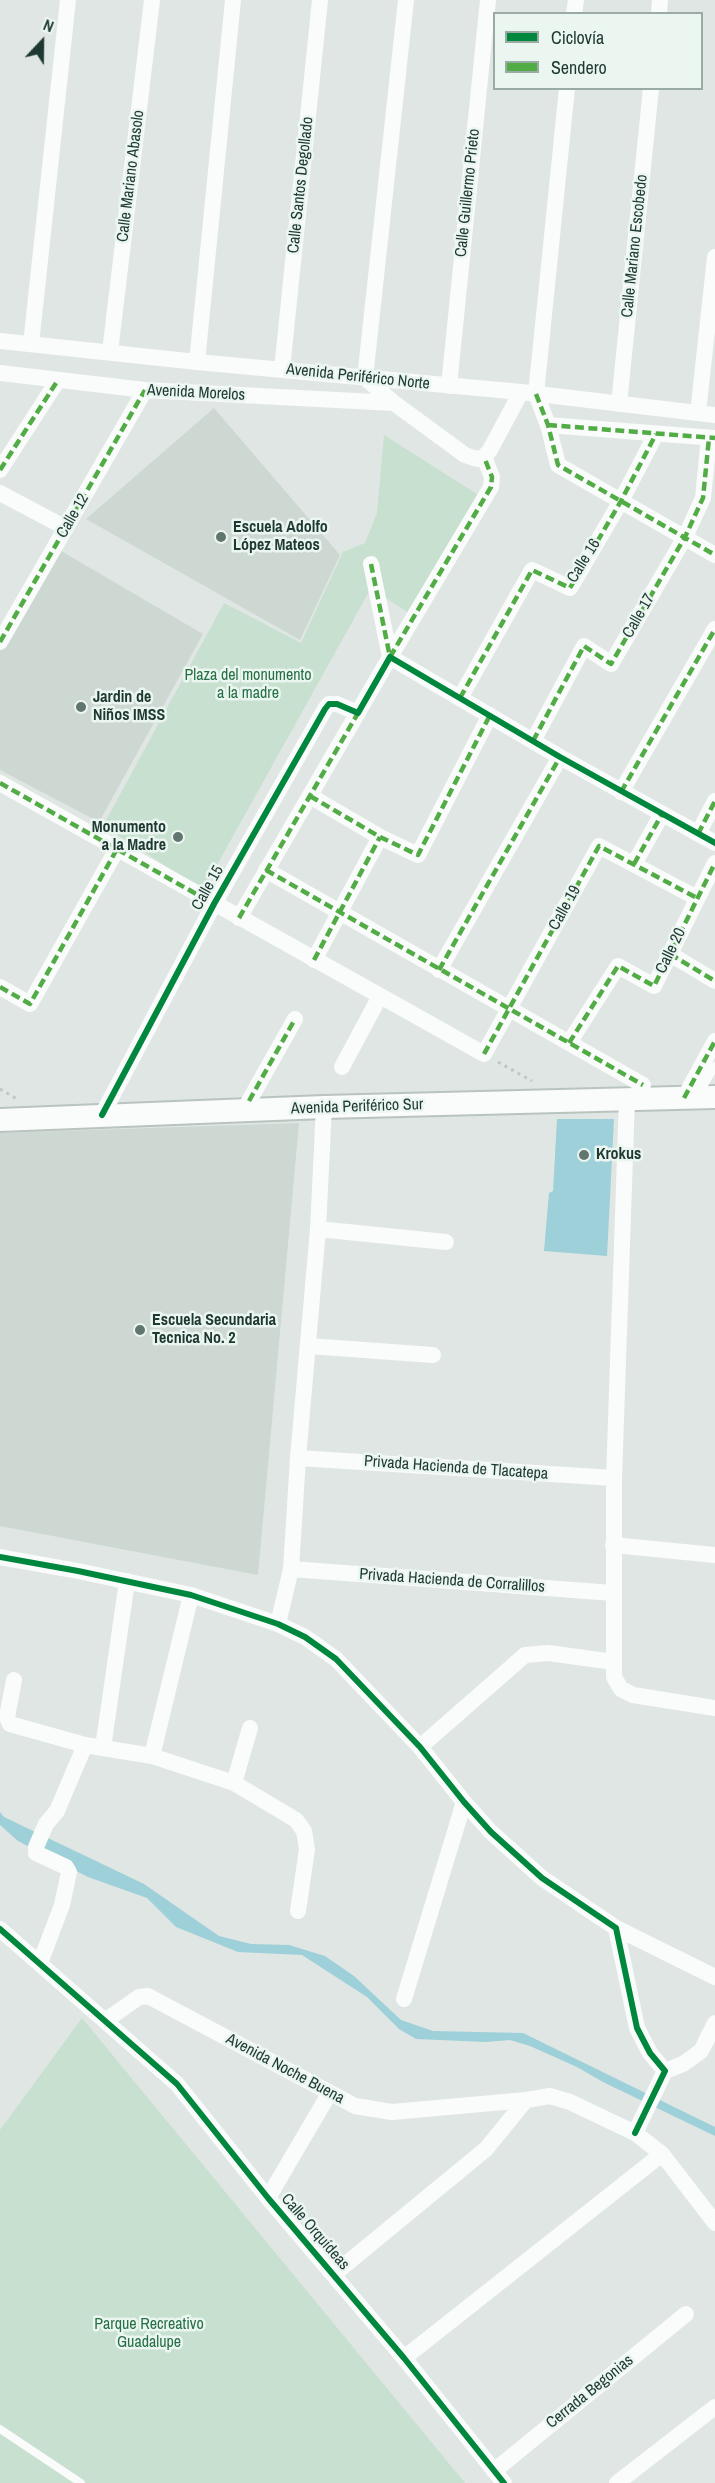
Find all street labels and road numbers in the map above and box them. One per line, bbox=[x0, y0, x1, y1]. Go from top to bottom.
street label: Calle Mariano Abasolo bbox=[113, 109, 149, 243]
street label: Calle Santos Degollado bbox=[284, 116, 318, 254]
street label: Calle Guillermo Prieto bbox=[452, 128, 484, 258]
street label: Calle Mariano Escobedo bbox=[618, 174, 652, 318]
street label: Avenida Periférico Norte bbox=[285, 360, 431, 394]
street label: Avenida Morelos bbox=[146, 381, 246, 405]
street label: Calle 12 bbox=[53, 490, 93, 542]
street label: Calle 16 bbox=[563, 536, 605, 586]
street label: Calle 17 bbox=[619, 590, 659, 642]
street label: Calle 15 bbox=[188, 862, 228, 914]
street label: Calle 19 bbox=[545, 882, 585, 934]
street label: Calle 20 bbox=[652, 925, 690, 977]
street label: Avenida Periférico Sur bbox=[290, 1095, 424, 1119]
street label: Privada Hacienda de Tlacatepa bbox=[363, 1452, 549, 1484]
street label: Privada Hacienda de Corralillos bbox=[359, 1565, 545, 1597]
street label: Avenida Noche Buena bbox=[223, 2030, 347, 2108]
street label: Calle Orquídeas bbox=[277, 2190, 353, 2274]
street label: Cerrada Begonias bbox=[543, 2351, 637, 2433]

